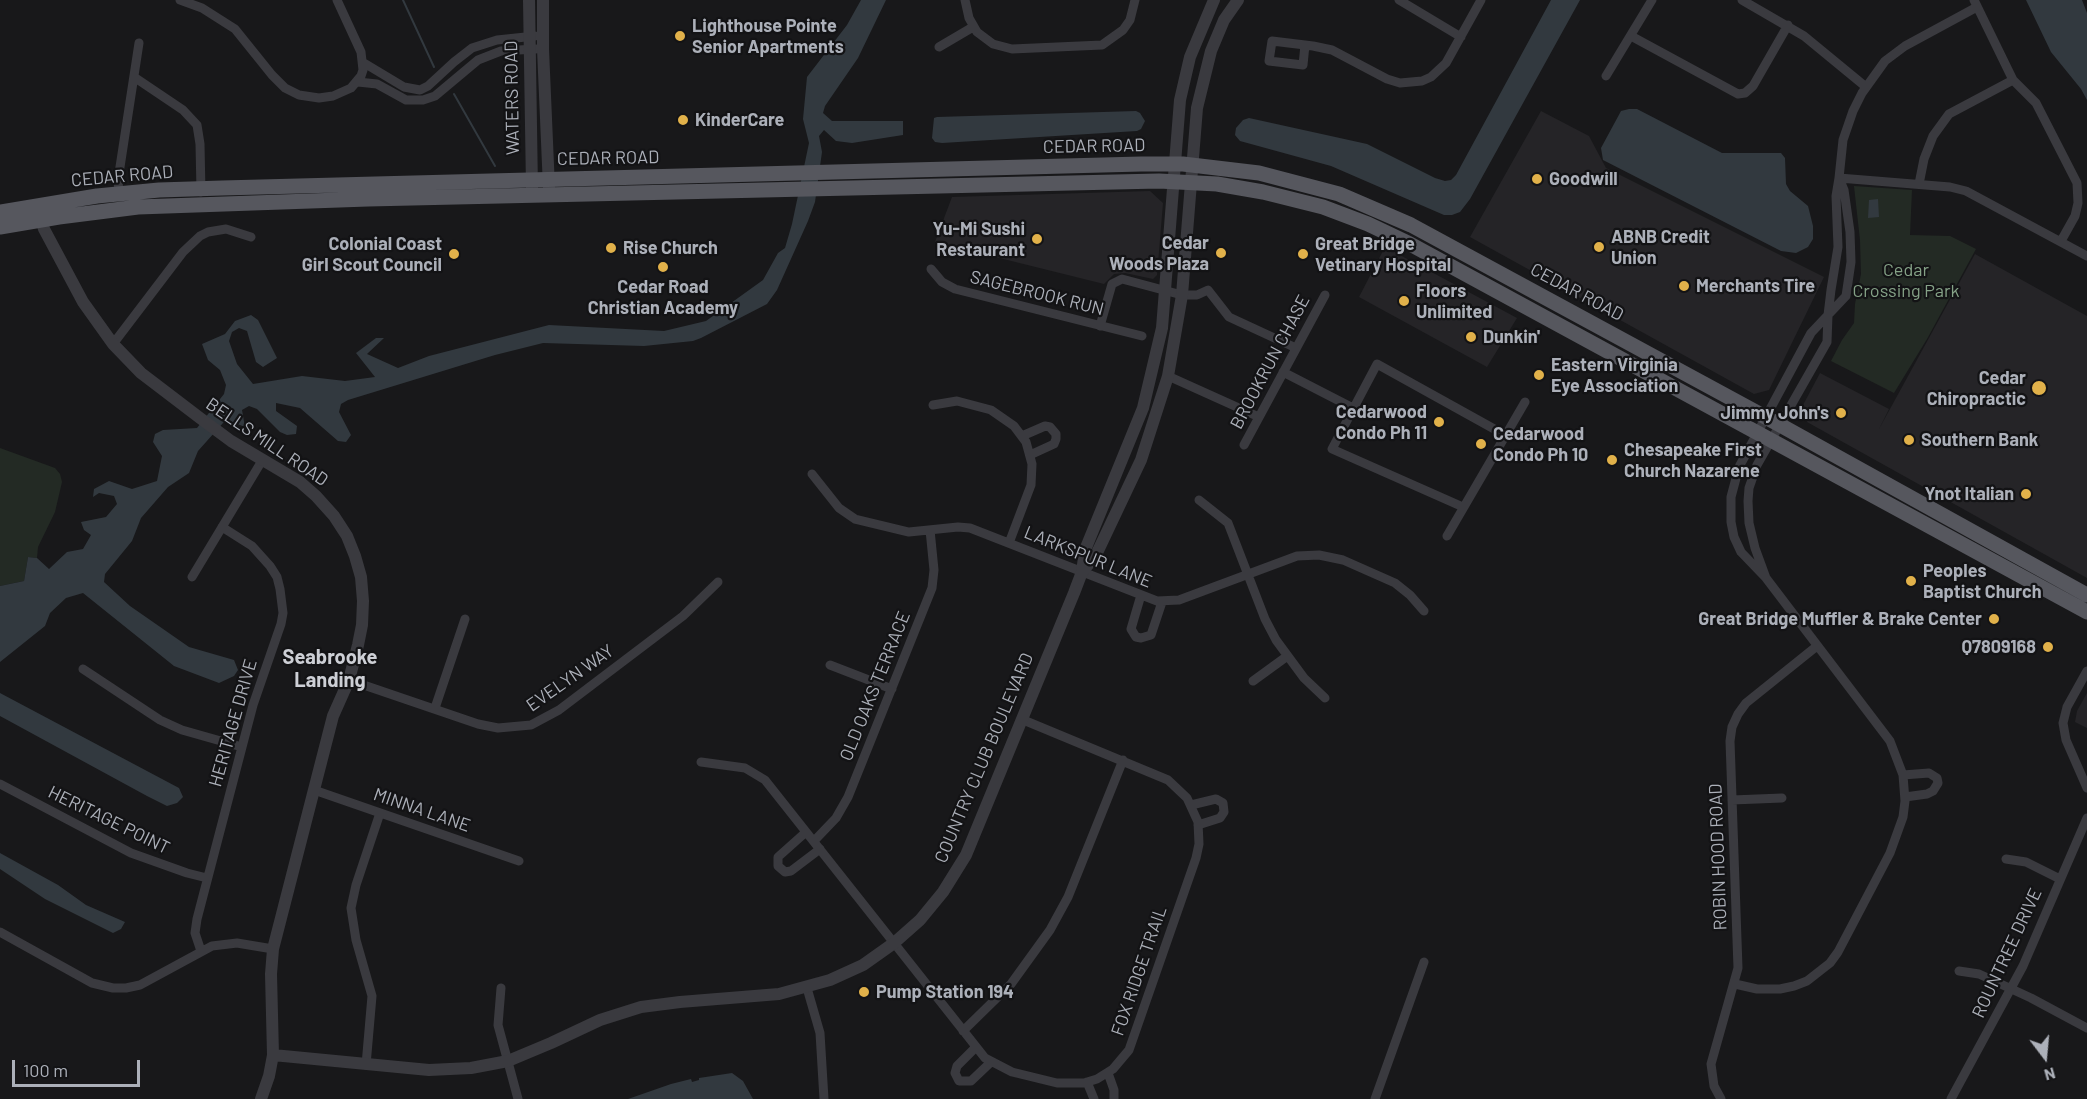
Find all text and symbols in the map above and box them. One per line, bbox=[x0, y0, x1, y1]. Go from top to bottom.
place label: Lighthouse Pointe Senior Apartments bbox=[692, 15, 844, 57]
marker: Lighthouse Pointe Senior Apartments bbox=[673, 29, 687, 43]
street label: WATERS ROAD bbox=[500, 41, 524, 155]
place label: KinderCare bbox=[695, 109, 784, 131]
marker: KinderCare bbox=[676, 113, 690, 127]
street label: CEDAR ROAD bbox=[1043, 134, 1145, 158]
street label: CEDAR ROAD bbox=[557, 146, 659, 170]
street label: CEDAR ROAD bbox=[70, 161, 174, 191]
place label: Goodwill bbox=[1549, 168, 1618, 190]
marker: Goodwill bbox=[1530, 172, 1544, 186]
place label: Yu-Mi Sushi Restaurant bbox=[932, 218, 1025, 260]
place label: ABNB Credit Union bbox=[1611, 226, 1710, 268]
marker: Yu-Mi Sushi Restaurant bbox=[1030, 232, 1044, 246]
place label: Cedar Woods Plaza bbox=[1109, 232, 1209, 274]
place label: Colonial Coast Girl Scout Council bbox=[302, 233, 442, 276]
place label: Great Bridge Vetinary Hospital bbox=[1315, 233, 1451, 276]
place label: Rise Church bbox=[623, 237, 718, 259]
marker: ABNB Credit Union bbox=[1592, 240, 1606, 254]
marker: Rise Church bbox=[604, 241, 618, 255]
marker: Cedar Woods Plaza bbox=[1214, 246, 1228, 260]
marker: Colonial Coast Girl Scout Council bbox=[447, 247, 461, 261]
marker: Great Bridge Vetinary Hospital bbox=[1296, 247, 1310, 261]
street label: CEDAR ROAD bbox=[1527, 258, 1627, 326]
park label: Cedar Crossing Park bbox=[1852, 259, 1960, 302]
marker: Cedar Road Christian Academy bbox=[656, 260, 670, 274]
street label: SAGEBROOK RUN bbox=[968, 266, 1106, 320]
place label: Merchants Tire bbox=[1696, 275, 1815, 297]
place label: Cedar Road Christian Academy bbox=[588, 276, 738, 318]
marker: Merchants Tire bbox=[1677, 279, 1691, 293]
place label: Floors Unlimited bbox=[1416, 280, 1492, 322]
street label: BROOKRUN CHASE bbox=[1226, 291, 1314, 433]
marker: Floors Unlimited bbox=[1397, 294, 1411, 308]
place label: Dunkin' bbox=[1483, 326, 1540, 348]
marker: Dunkin' bbox=[1464, 330, 1478, 344]
place label: Eastern Virginia Eye Association bbox=[1551, 354, 1678, 397]
place label: Cedar Chiropractic bbox=[1927, 367, 2026, 410]
marker: Eastern Virginia Eye Association bbox=[1532, 368, 1546, 382]
marker: Cedar Chiropractic bbox=[2030, 379, 2048, 397]
street label: BELLS MILL ROAD bbox=[202, 393, 332, 491]
place label: Cedarwood Condo Ph 11 bbox=[1335, 401, 1427, 444]
place label: Jimmy John's bbox=[1720, 402, 1829, 424]
marker: Jimmy John's bbox=[1834, 406, 1848, 420]
marker: Cedarwood Condo Ph 11 bbox=[1432, 415, 1446, 429]
place label: Cedarwood Condo Ph 10 bbox=[1493, 423, 1588, 466]
place label: Southern Bank bbox=[1921, 429, 2038, 451]
marker: Southern Bank bbox=[1902, 433, 1916, 447]
marker: Cedarwood Condo Ph 10 bbox=[1474, 437, 1488, 451]
place label: Chesapeake First Church Nazarene bbox=[1624, 439, 1762, 482]
marker: Chesapeake First Church Nazarene bbox=[1605, 453, 1619, 467]
place label: Ynot Italian bbox=[1924, 483, 2014, 505]
marker: Ynot Italian bbox=[2019, 487, 2033, 501]
street label: LARKSPUR LANE bbox=[1021, 522, 1155, 592]
place label: Peoples Baptist Church bbox=[1923, 560, 2041, 602]
marker: Peoples Baptist Church bbox=[1904, 574, 1918, 588]
street label: OLD OAKS TERRACE bbox=[835, 608, 915, 764]
place label: Great Bridge Muffler & Brake Center bbox=[1698, 608, 1982, 630]
marker: Great Bridge Muffler & Brake Center bbox=[1987, 612, 2001, 626]
place label: Q7809168 bbox=[1961, 636, 2036, 658]
street label: EVELYN WAY bbox=[522, 640, 618, 716]
marker: Q7809168 bbox=[2041, 640, 2055, 654]
district label: Seabrooke Landing bbox=[283, 645, 377, 692]
street label: COUNTRY CLUB BOULEVARD bbox=[930, 650, 1038, 866]
street label: HERITAGE DRIVE bbox=[204, 657, 262, 789]
street label: HERITAGE POINT bbox=[45, 781, 173, 859]
street label: MINNA LANE bbox=[371, 783, 473, 837]
street label: ROBIN HOOD ROAD bbox=[1705, 783, 1731, 931]
street label: ROUNTREE DRIVE bbox=[1967, 885, 2047, 1021]
street label: FOX RIDGE TRAIL bbox=[1107, 903, 1171, 1039]
place label: Pump Station 194 bbox=[876, 981, 1014, 1003]
marker: Pump Station 194 bbox=[857, 985, 871, 999]
north arrow bbox=[2015, 1027, 2075, 1087]
scale bar bbox=[15, 1048, 142, 1086]
text: 100 m bbox=[23, 1059, 68, 1081]
text: N bbox=[2042, 1064, 2058, 1085]

